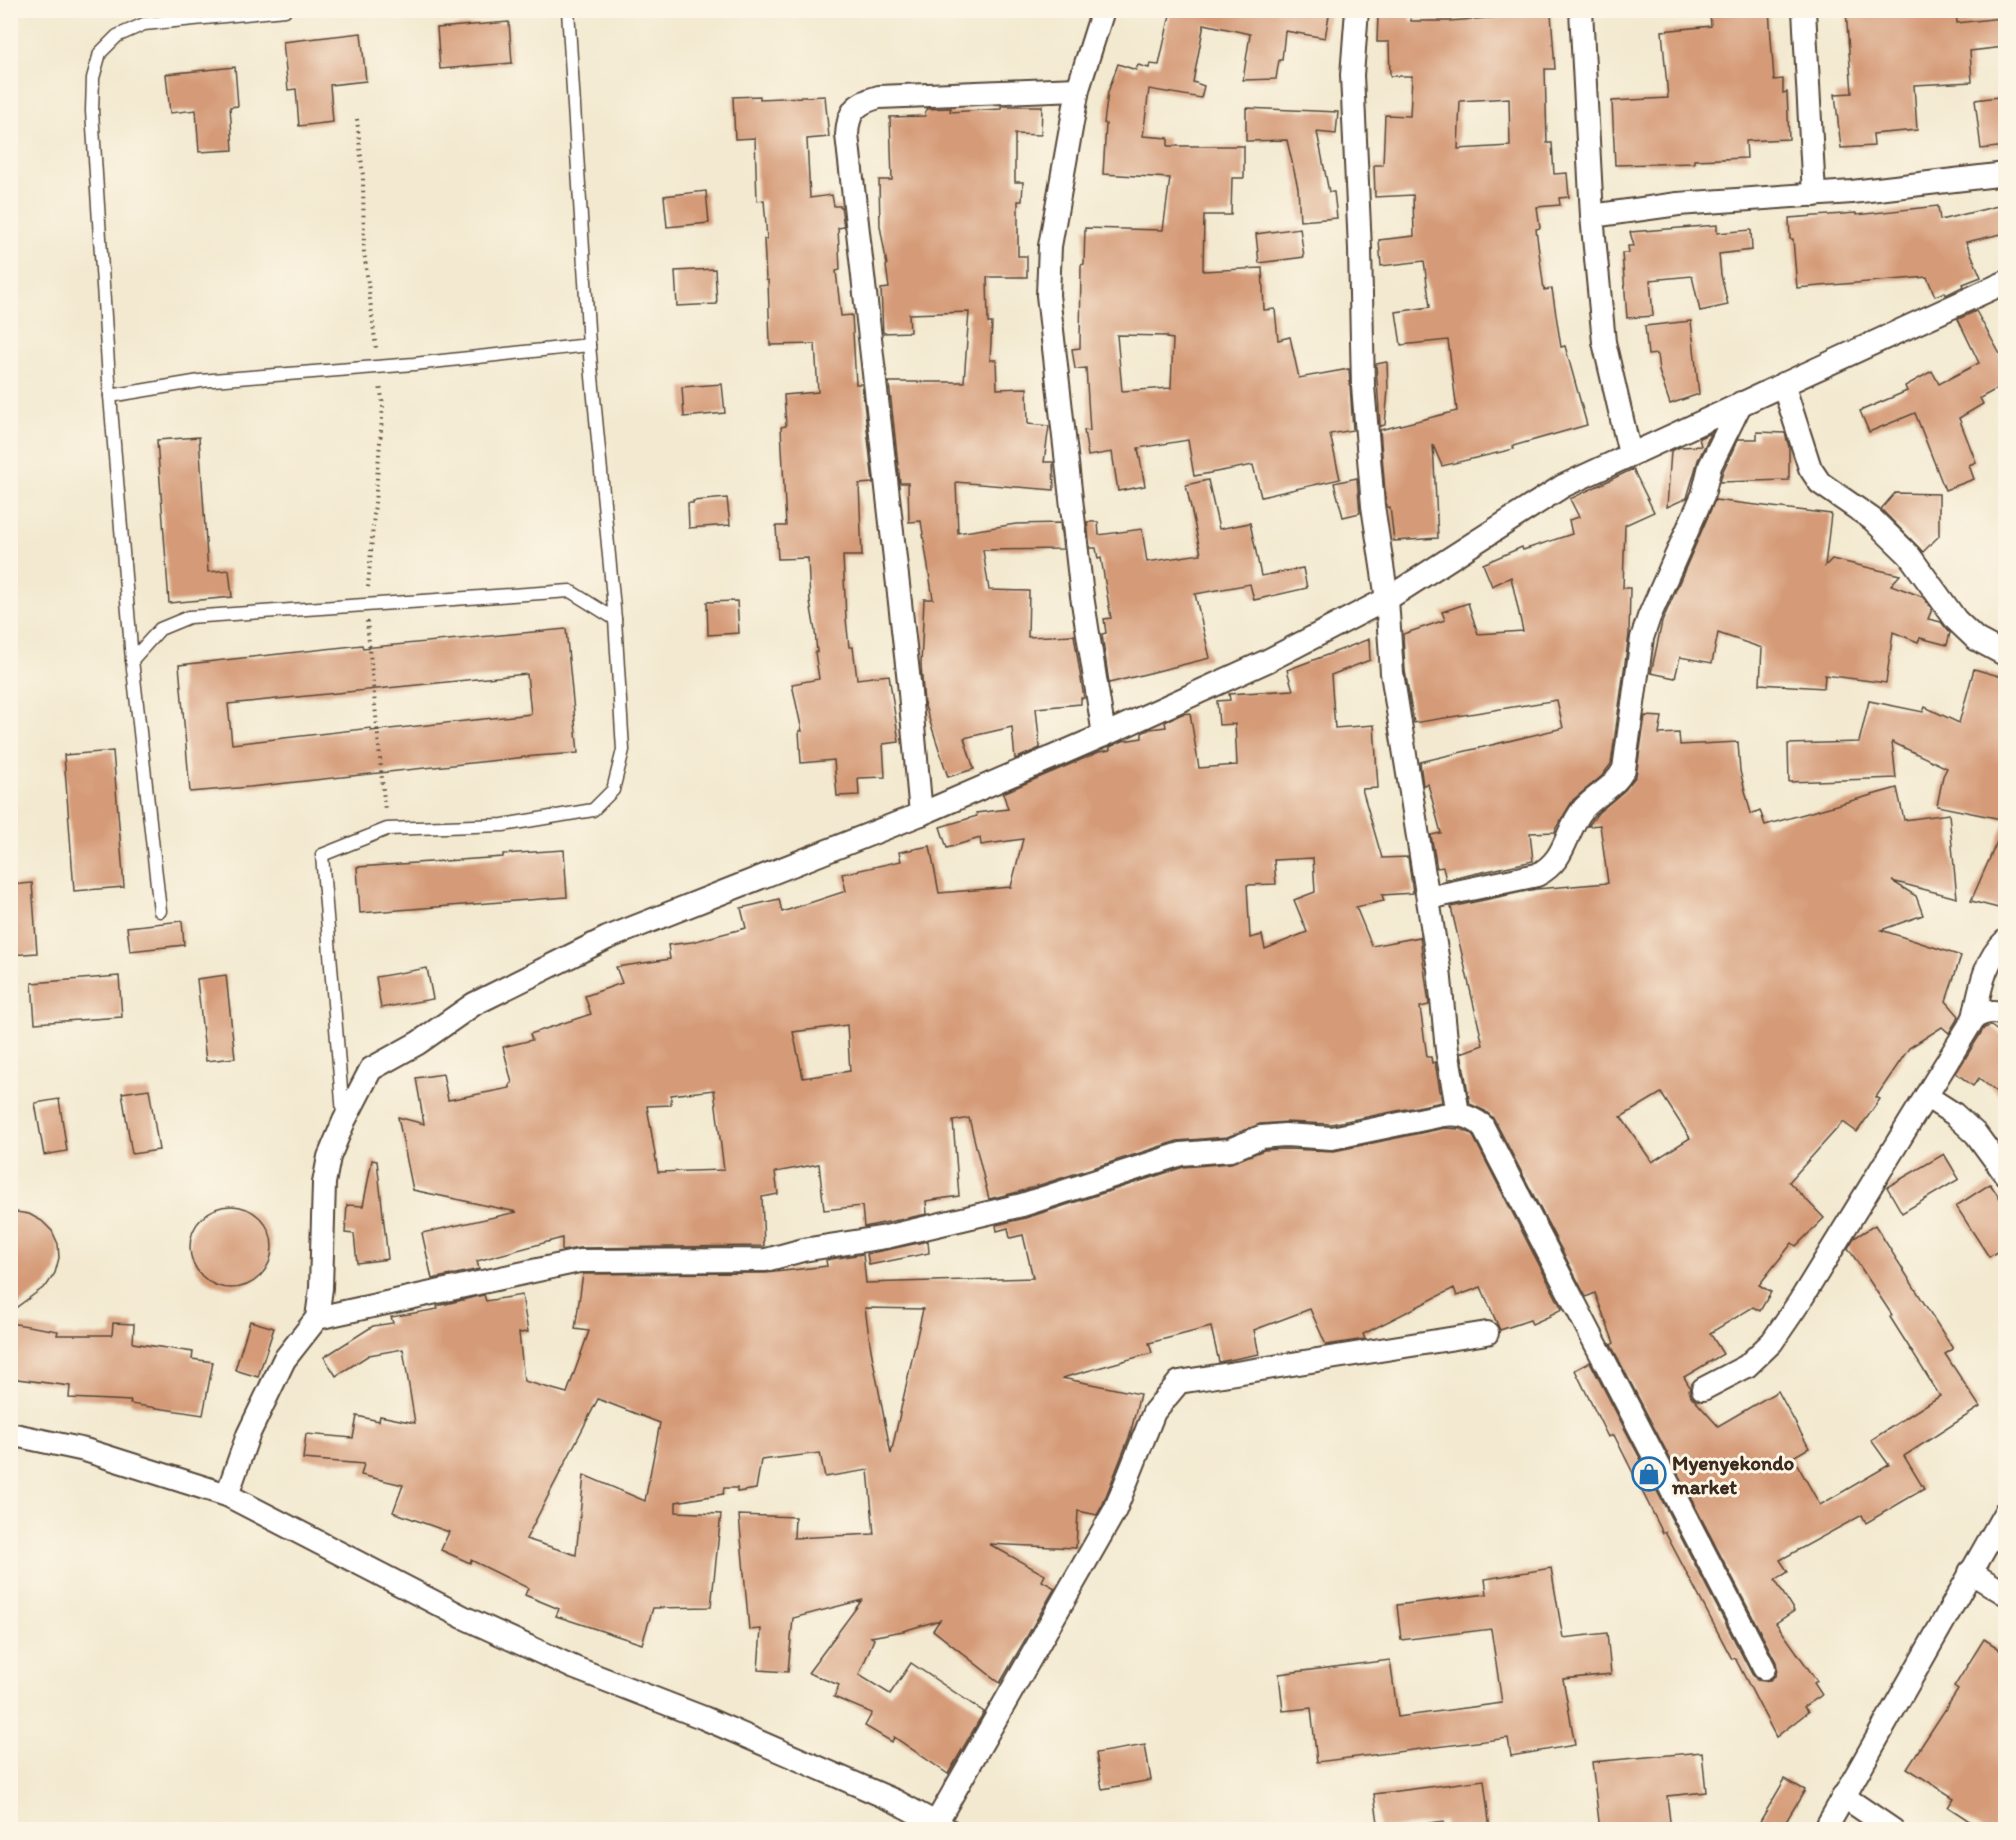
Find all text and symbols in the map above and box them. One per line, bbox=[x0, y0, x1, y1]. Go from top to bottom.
place label: Myenyekondo market bbox=[1671, 1450, 1795, 1499]
shop icon: Myenyekondo market bbox=[1631, 1456, 1667, 1492]

